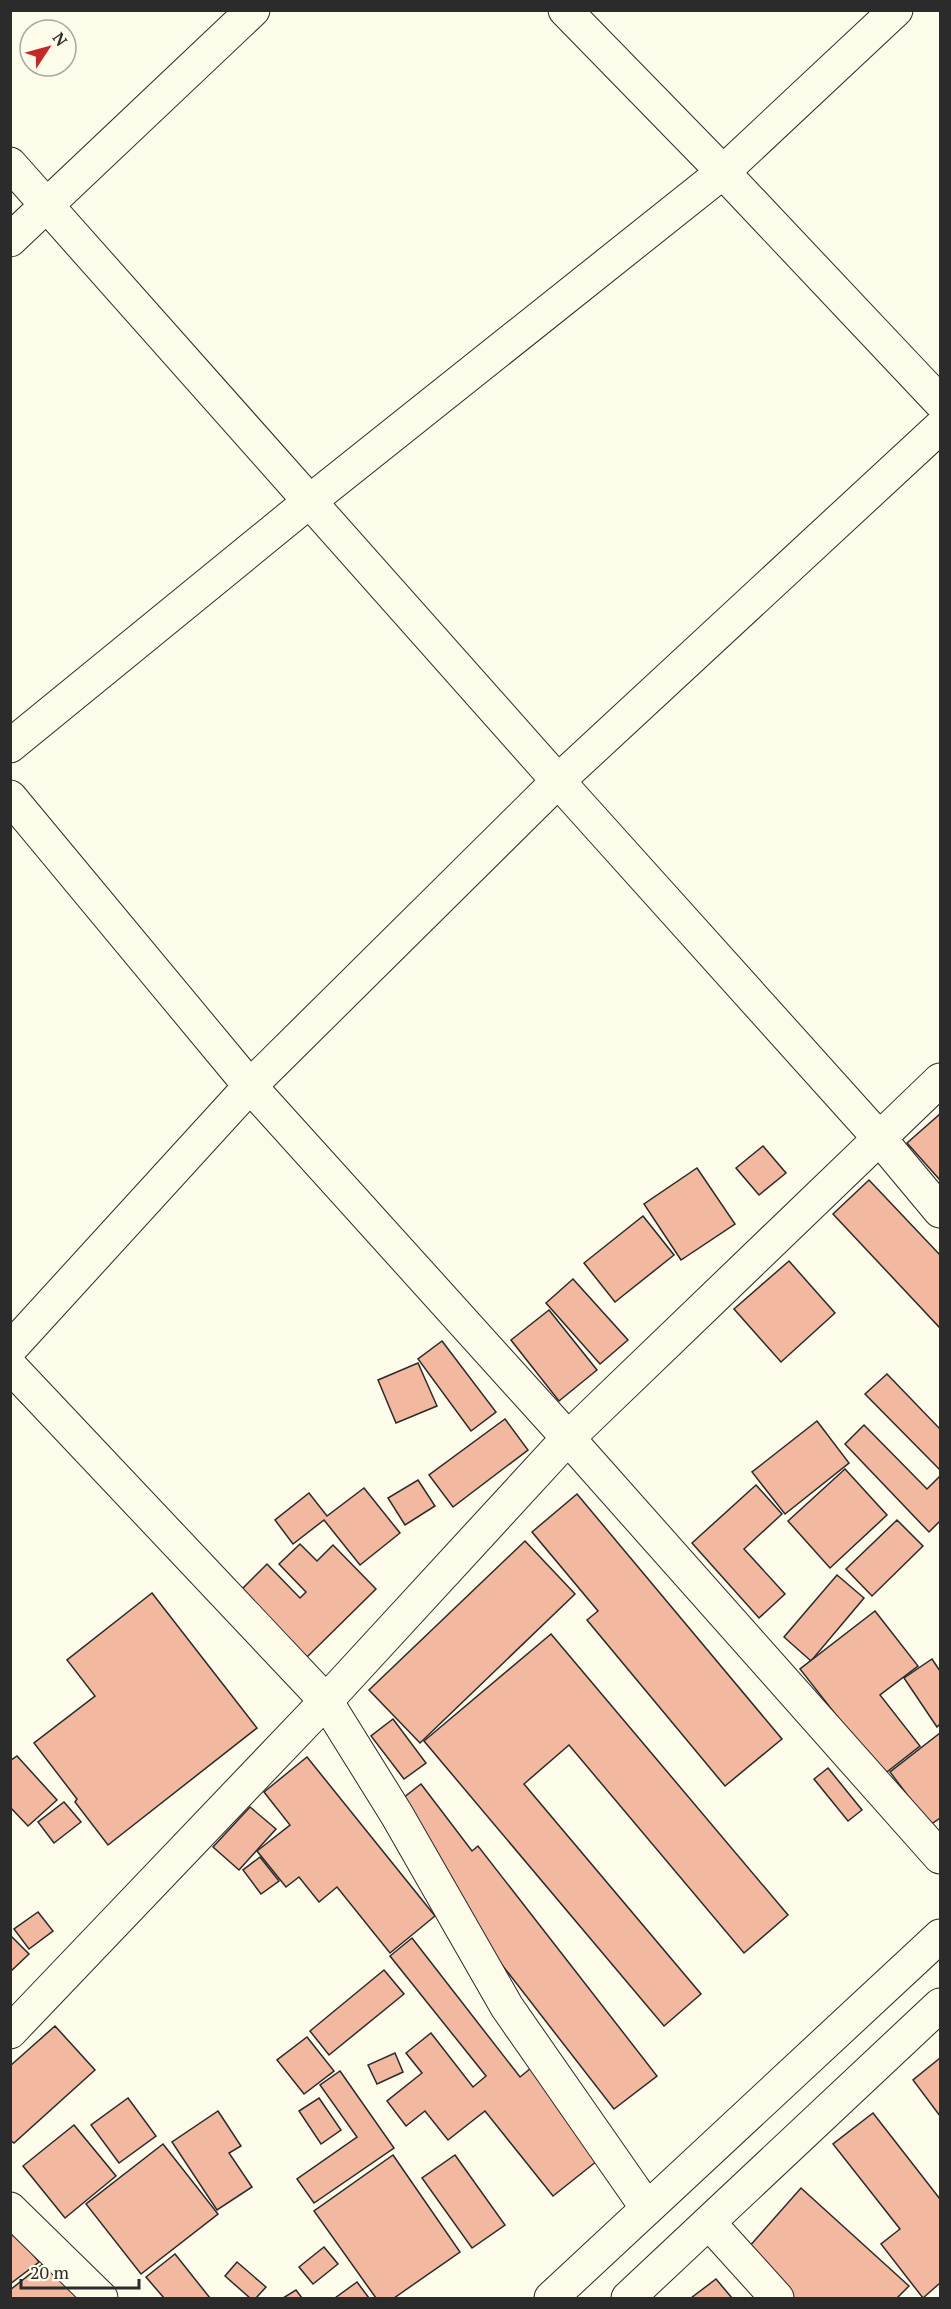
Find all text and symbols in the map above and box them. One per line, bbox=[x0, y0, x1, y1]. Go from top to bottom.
north arrow bbox=[18, 18, 78, 78]
text: N bbox=[48, 28, 73, 51]
scale bar bbox=[21, 2252, 140, 2290]
text: 20 m bbox=[30, 2260, 70, 2284]

